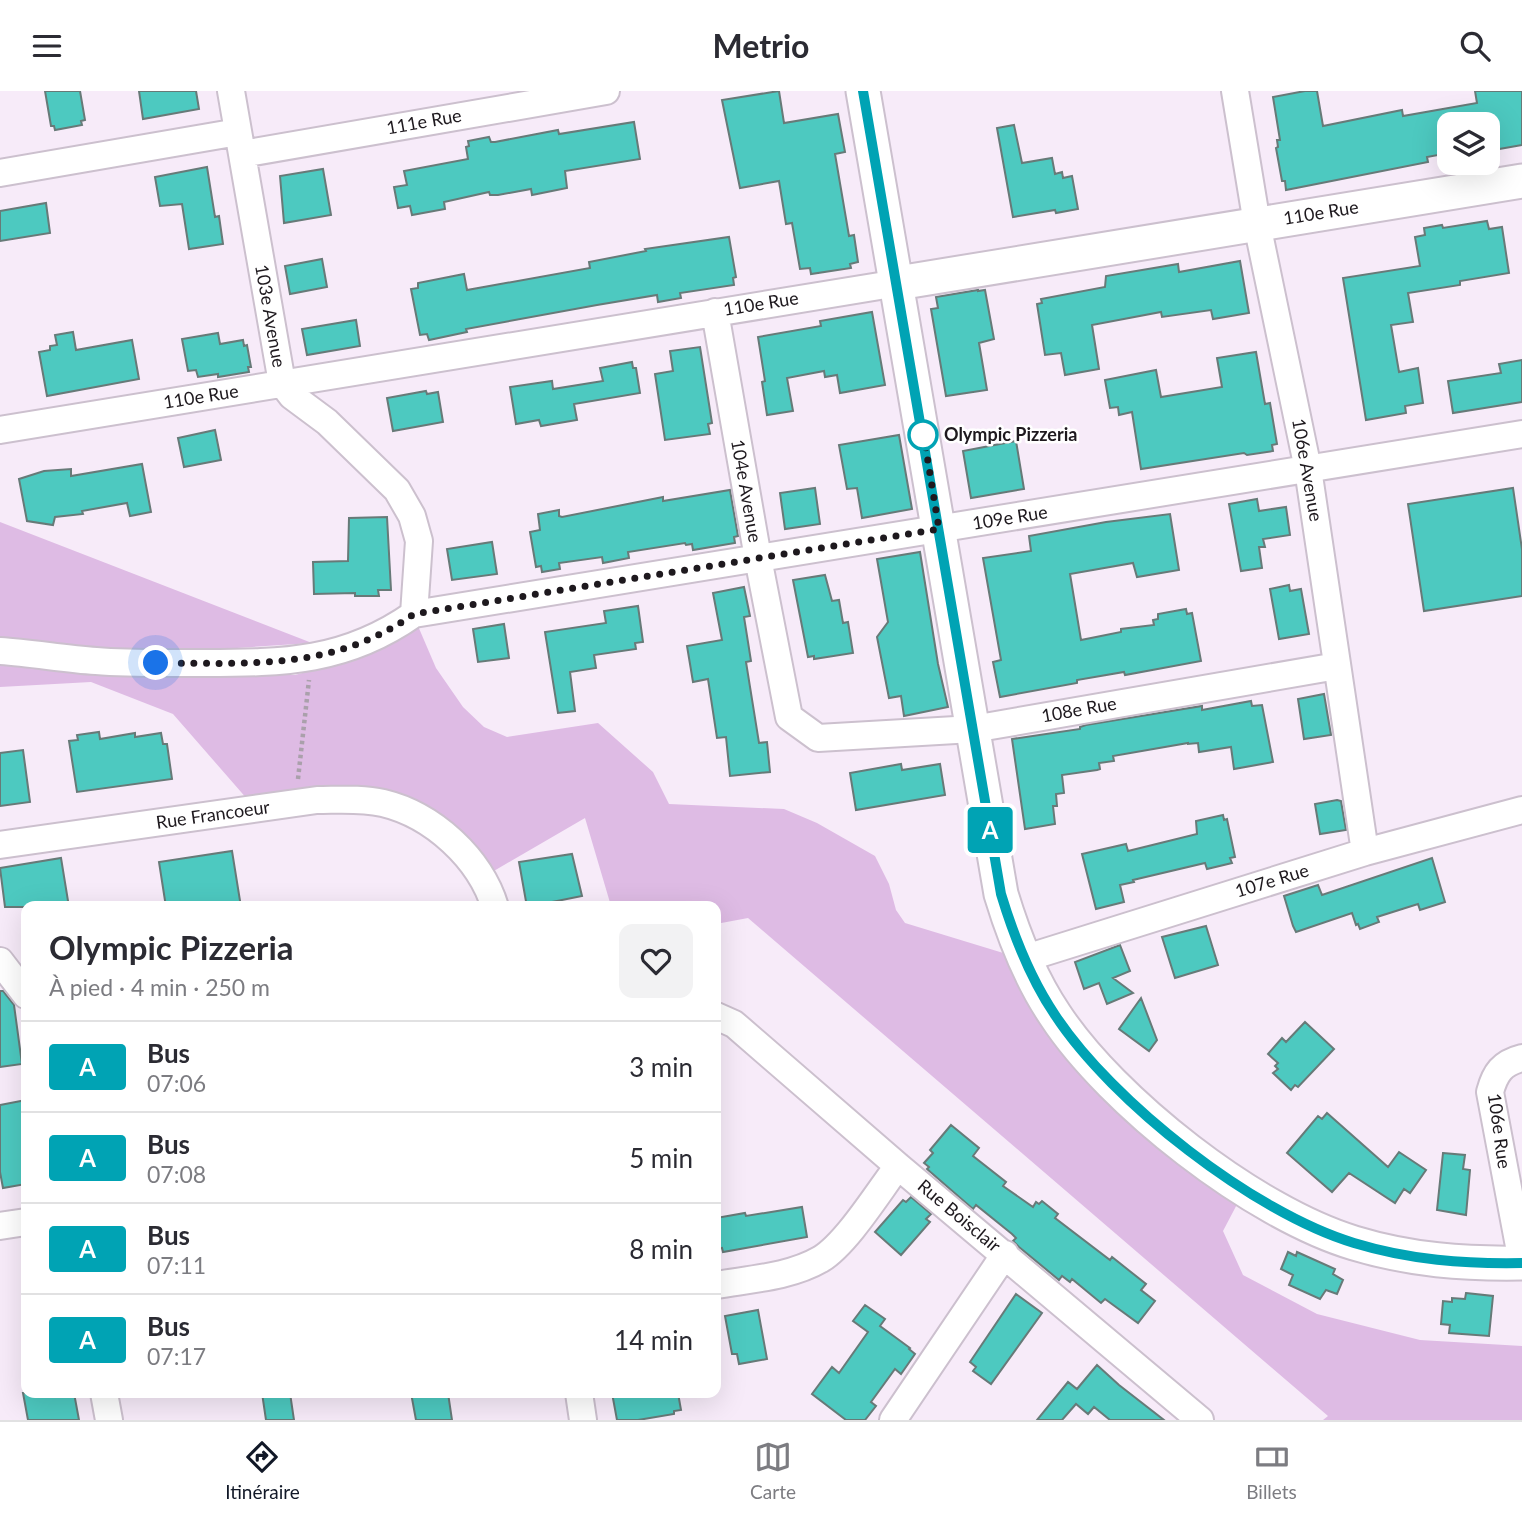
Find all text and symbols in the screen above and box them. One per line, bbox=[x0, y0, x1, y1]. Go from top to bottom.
text: Metrio bbox=[712, 26, 810, 65]
icon: menu bbox=[28, 27, 66, 65]
icon: search bbox=[1456, 27, 1494, 65]
street label: 111e Rue bbox=[385, 104, 463, 138]
map controls bbox=[1437, 112, 1500, 175]
button: layers bbox=[1437, 112, 1500, 175]
street label: 110e Rue bbox=[1282, 195, 1360, 229]
street label: 103e Avenue bbox=[251, 262, 291, 369]
street label: 110e Rue bbox=[722, 286, 800, 320]
street label: 110e Rue bbox=[162, 379, 240, 413]
street label: 106e Avenue bbox=[1288, 416, 1328, 523]
marker: Olympic Pizzeria bbox=[908, 420, 938, 450]
place label: Olympic Pizzeria bbox=[944, 423, 1077, 445]
street label: 104e Avenue bbox=[727, 437, 767, 544]
street label: 109e Rue bbox=[971, 500, 1049, 534]
your location bbox=[138, 645, 173, 680]
street label: 108e Rue bbox=[1040, 692, 1118, 726]
street label: Rue Francoeur bbox=[155, 795, 272, 833]
line badge: A bbox=[967, 807, 1013, 853]
text: A bbox=[982, 815, 998, 844]
street label: 107e Rue bbox=[1232, 858, 1311, 902]
button: heart bbox=[619, 924, 693, 998]
text: Olympic Pizzeria bbox=[49, 927, 294, 967]
text: À pied · 4 min · 250 m bbox=[49, 973, 270, 1001]
text: Bus bbox=[147, 1037, 190, 1069]
text: 3 min bbox=[629, 1051, 693, 1083]
text: A bbox=[79, 1052, 96, 1081]
text: 07:06 bbox=[147, 1069, 206, 1097]
street label: 106e Rue bbox=[1484, 1092, 1516, 1170]
text: Bus bbox=[147, 1128, 190, 1160]
text: 5 min bbox=[629, 1142, 693, 1174]
text: A bbox=[79, 1143, 96, 1172]
text: 07:08 bbox=[147, 1160, 206, 1188]
street label: Rue Boisclair bbox=[914, 1174, 1006, 1257]
text: Bus bbox=[147, 1219, 190, 1251]
text: 8 min bbox=[629, 1233, 693, 1265]
text: A bbox=[79, 1234, 96, 1263]
text: 07:11 bbox=[147, 1251, 206, 1279]
text: Bus bbox=[147, 1310, 190, 1342]
text: 14 min bbox=[614, 1324, 693, 1356]
text: A bbox=[79, 1325, 96, 1354]
text: 07:17 bbox=[147, 1342, 206, 1370]
tab: Itinéraire bbox=[225, 1438, 300, 1503]
tab: Carte bbox=[750, 1438, 796, 1503]
tab: Billets bbox=[1246, 1438, 1297, 1503]

